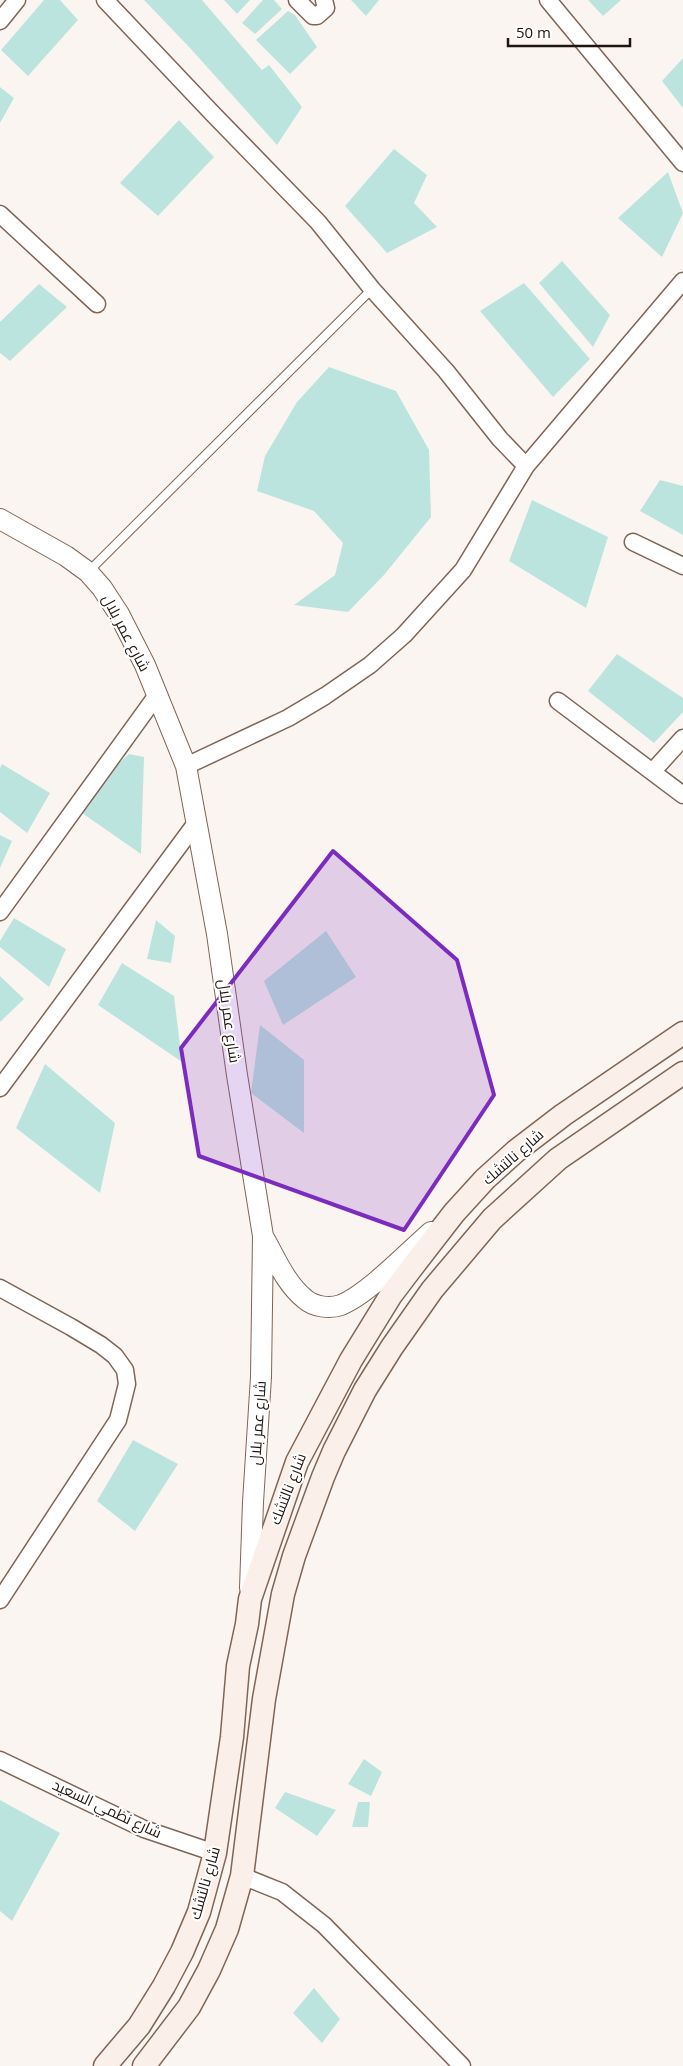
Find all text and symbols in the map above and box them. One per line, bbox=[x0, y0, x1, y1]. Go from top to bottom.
scale bar bbox=[508, 15, 630, 47]
text: 50 m bbox=[516, 22, 551, 42]
street label: شارع عمر بلال bbox=[96, 591, 156, 675]
street label: شارع عمر بلال bbox=[212, 978, 246, 1064]
street label: شارع نالتشك bbox=[477, 1124, 549, 1190]
street label: شارع عمر بلال bbox=[244, 1380, 272, 1466]
street label: شارع نالتشك bbox=[264, 1450, 312, 1528]
street label: شارع نظمي السعيد bbox=[48, 1774, 165, 1845]
street label: شارع نالتشك bbox=[184, 1844, 226, 1922]

